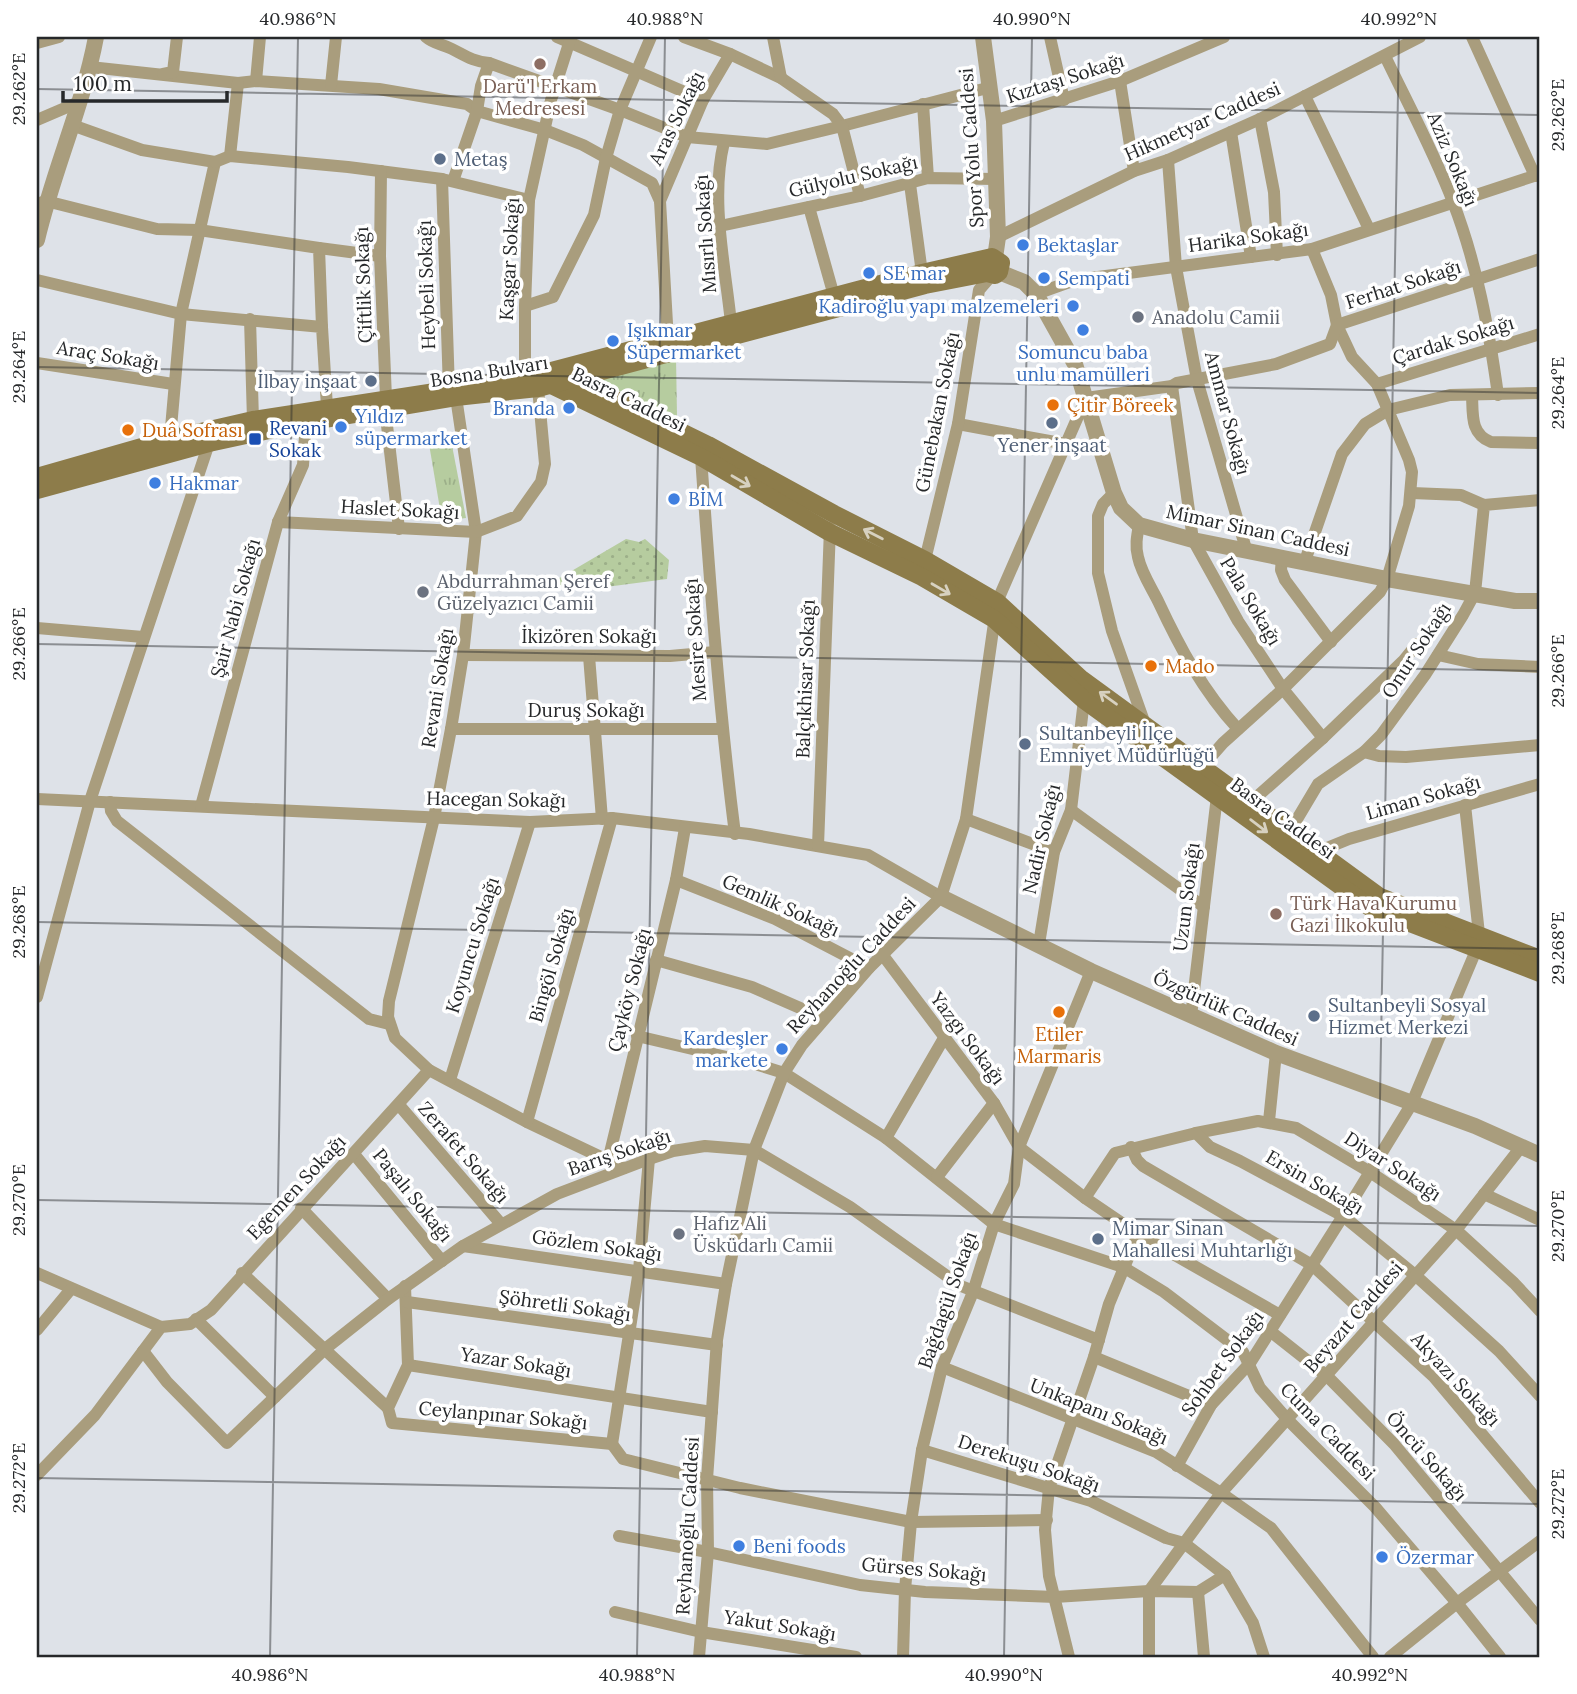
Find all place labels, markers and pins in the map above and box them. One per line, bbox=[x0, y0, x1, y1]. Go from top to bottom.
marker: Darü'l Erkam Medresesi bbox=[532, 56, 548, 72]
place label: Darü'l Erkam Medresesi bbox=[483, 74, 597, 120]
place label: Metaş bbox=[454, 147, 508, 171]
marker: Metaş bbox=[432, 151, 448, 167]
place label: Bektaşlar bbox=[1037, 233, 1119, 257]
marker: Bektaşlar bbox=[1015, 237, 1031, 253]
place label: SE mar bbox=[883, 261, 946, 285]
marker: SE mar bbox=[861, 265, 877, 281]
place label: Sempati bbox=[1058, 266, 1130, 290]
marker: Sempati bbox=[1036, 270, 1052, 286]
place label: Kadiroğlu yapı malzemeleri bbox=[818, 294, 1059, 318]
marker: Kadiroğlu yapı malzemeleri bbox=[1065, 298, 1081, 314]
place label: Anadolu Camii bbox=[1151, 305, 1280, 329]
marker: Anadolu Camii bbox=[1130, 309, 1146, 325]
place label: Işıkmar Süpermarket bbox=[627, 318, 742, 364]
marker: Somuncu baba unlu mamülleri bbox=[1075, 322, 1091, 338]
marker: Işıkmar Süpermarket bbox=[605, 333, 621, 349]
place label: Somuncu baba unlu mamülleri bbox=[1016, 340, 1150, 386]
place label: İlbay inşaat bbox=[257, 369, 358, 393]
marker: İlbay inşaat bbox=[363, 373, 379, 389]
place label: Çitir Böreek bbox=[1067, 393, 1174, 417]
place label: Branda bbox=[493, 396, 555, 420]
marker: Çitir Böreek bbox=[1045, 397, 1061, 413]
marker: Branda bbox=[561, 400, 577, 416]
place label: Yıldız süpermarket bbox=[354, 404, 468, 450]
marker: Yener inşaat bbox=[1044, 415, 1060, 431]
place label: Revani Sokak bbox=[269, 416, 327, 462]
place label: Duâ Sofrası bbox=[142, 418, 243, 442]
marker: Yıldız süpermarket bbox=[333, 419, 349, 435]
marker: Duâ Sofrası bbox=[120, 422, 136, 438]
marker: Revani Sokak bbox=[247, 431, 263, 447]
place label: Yener inşaat bbox=[997, 433, 1107, 457]
place label: Hakmar bbox=[169, 471, 239, 495]
marker: Hakmar bbox=[147, 475, 163, 491]
place label: BİM bbox=[688, 487, 723, 511]
marker: BİM bbox=[666, 491, 682, 507]
place label: Abdurrahman Şeref Güzelyazıcı Camii bbox=[436, 569, 611, 615]
marker: Abdurrahman Şeref Güzelyazıcı Camii bbox=[415, 584, 431, 600]
place label: Mado bbox=[1165, 654, 1215, 678]
marker: Mado bbox=[1143, 658, 1159, 674]
place label: Sultanbeyli İlçe Emniyet Müdürlüğü bbox=[1039, 721, 1215, 767]
marker: Sultanbeyli İlçe Emniyet Müdürlüğü bbox=[1017, 736, 1033, 752]
place label: Türk Hava Kurumu Gazi İlkokulu bbox=[1290, 891, 1457, 937]
marker: Türk Hava Kurumu Gazi İlkokulu bbox=[1268, 906, 1284, 922]
place label: Sultanbeyli Sosyal Hizmet Merkezi bbox=[1328, 993, 1486, 1039]
marker: Etiler Marmaris bbox=[1051, 1004, 1067, 1020]
marker: Sultanbeyli Sosyal Hizmet Merkezi bbox=[1306, 1008, 1322, 1024]
place label: Etiler Marmaris bbox=[1017, 1022, 1102, 1068]
place label: Kardeşler markete bbox=[683, 1026, 769, 1072]
marker: Kardeşler markete bbox=[774, 1041, 790, 1057]
place label: Hafız Ali Üsküdarlı Camii bbox=[693, 1211, 833, 1257]
place label: Mimar Sinan Mahallesi Muhtarlığı bbox=[1112, 1216, 1292, 1262]
marker: Hafız Ali Üsküdarlı Camii bbox=[671, 1226, 687, 1242]
marker: Mimar Sinan Mahallesi Muhtarlığı bbox=[1090, 1231, 1106, 1247]
place label: Beni foods bbox=[753, 1534, 846, 1558]
marker: Beni foods bbox=[731, 1538, 747, 1554]
place label: Özermar bbox=[1396, 1545, 1475, 1569]
marker: Özermar bbox=[1374, 1549, 1390, 1565]

